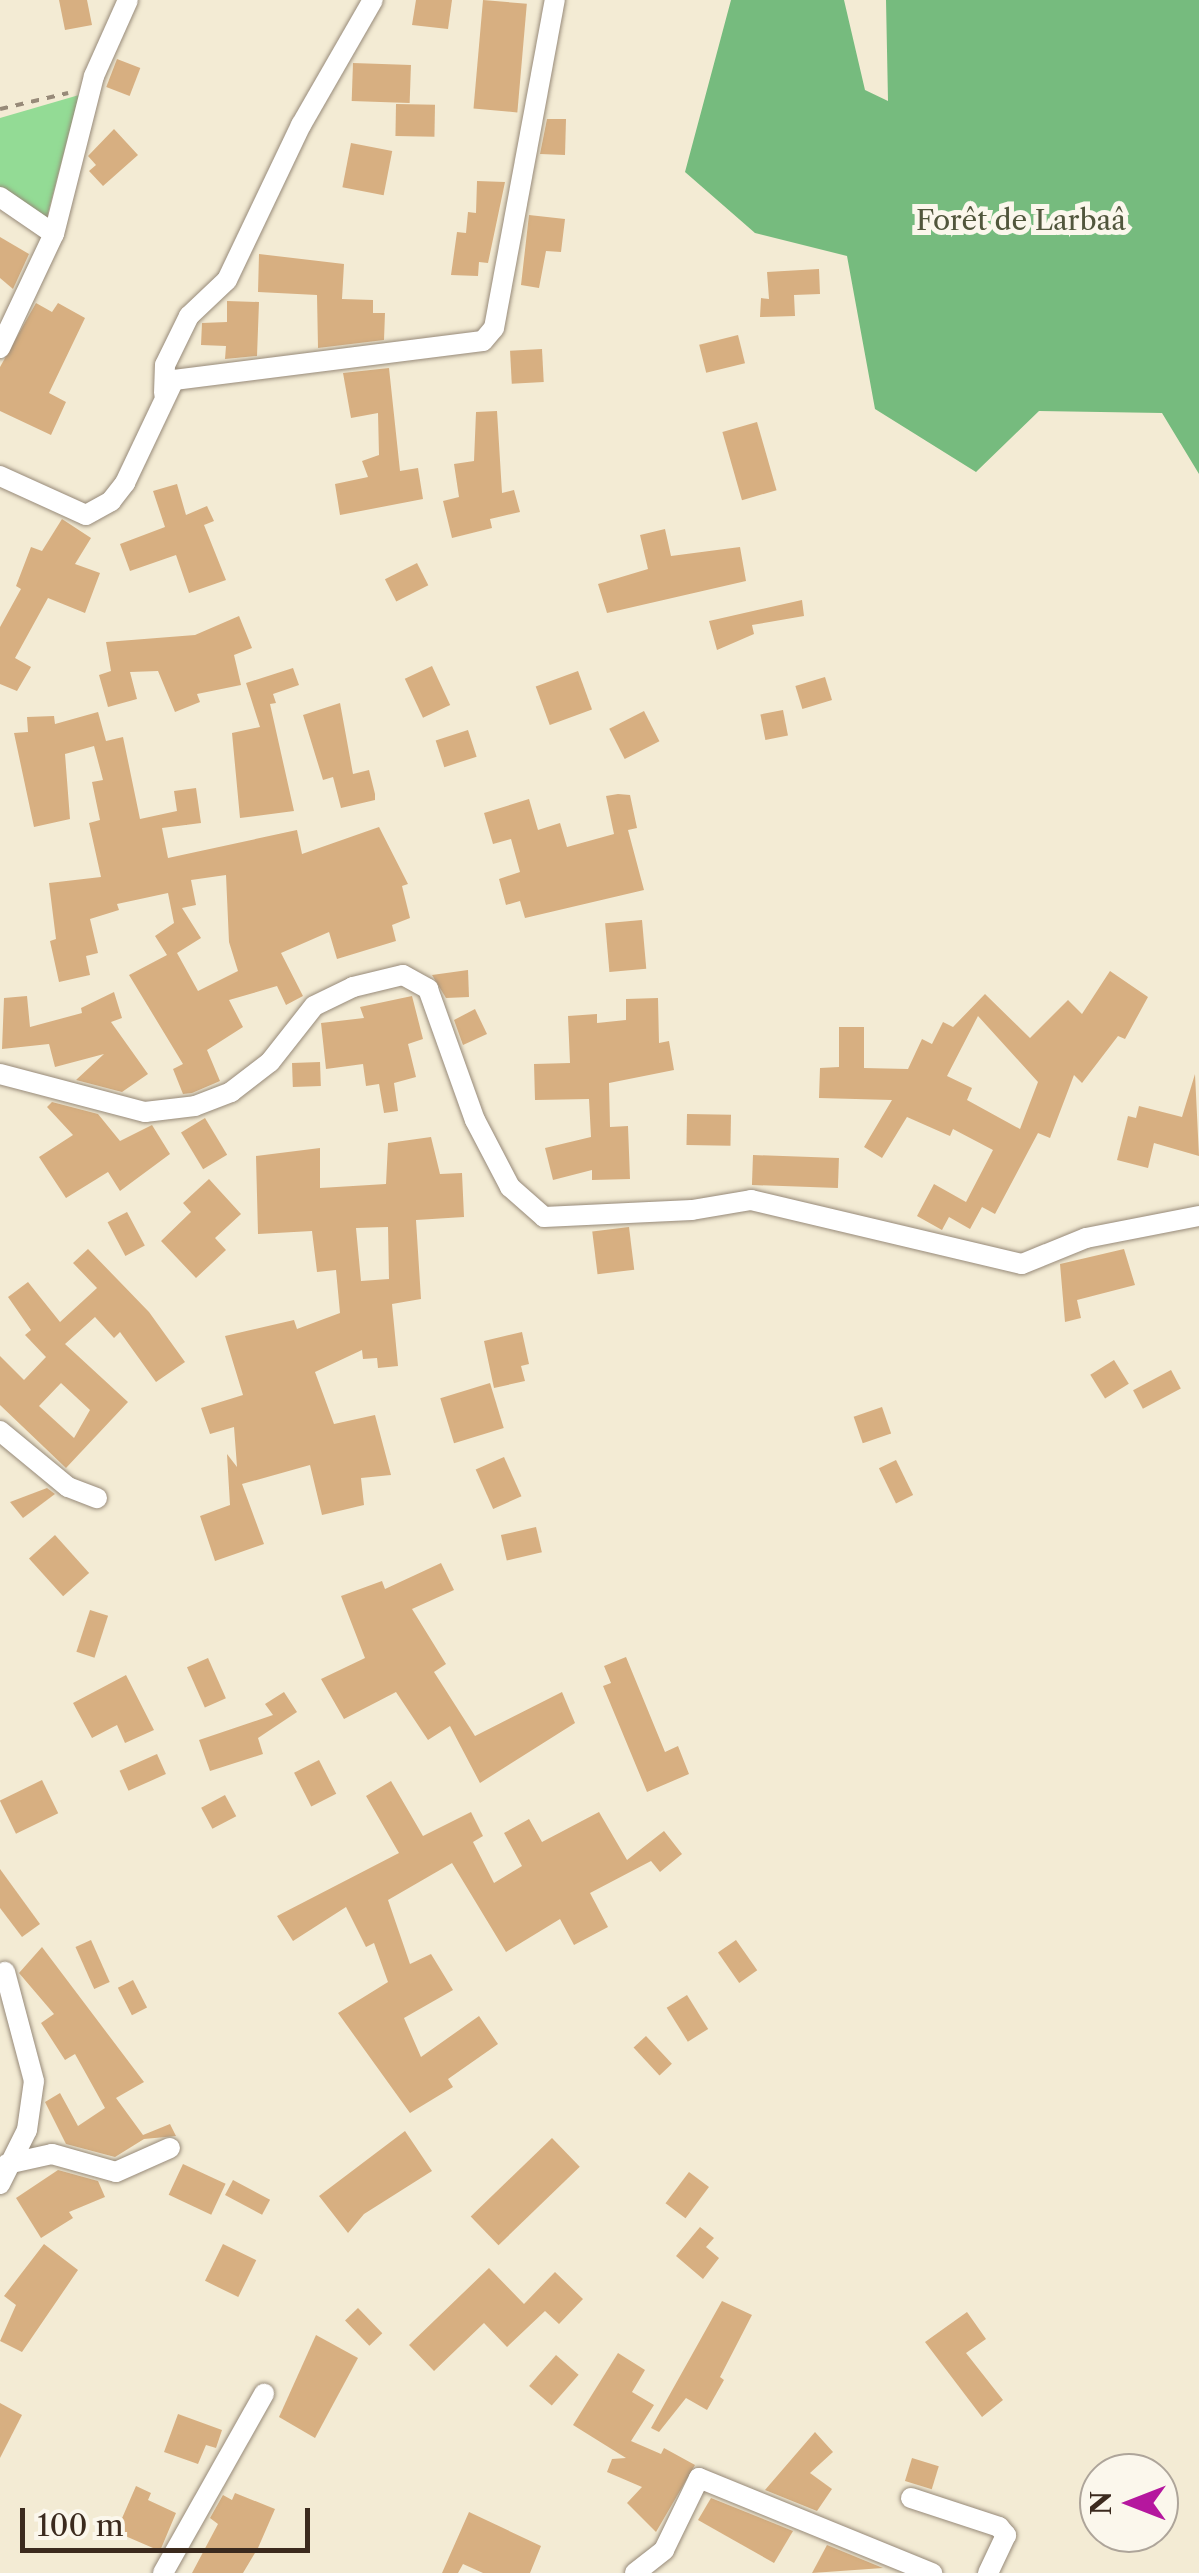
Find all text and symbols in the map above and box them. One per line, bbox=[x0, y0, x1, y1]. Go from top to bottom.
park label: Forêt de Larbaâ bbox=[916, 203, 1126, 237]
north arrow bbox=[1079, 2453, 1179, 2553]
scale bar bbox=[25, 2488, 315, 2550]
text: N bbox=[1084, 2491, 1118, 2515]
text: 100 m bbox=[37, 2507, 124, 2544]

